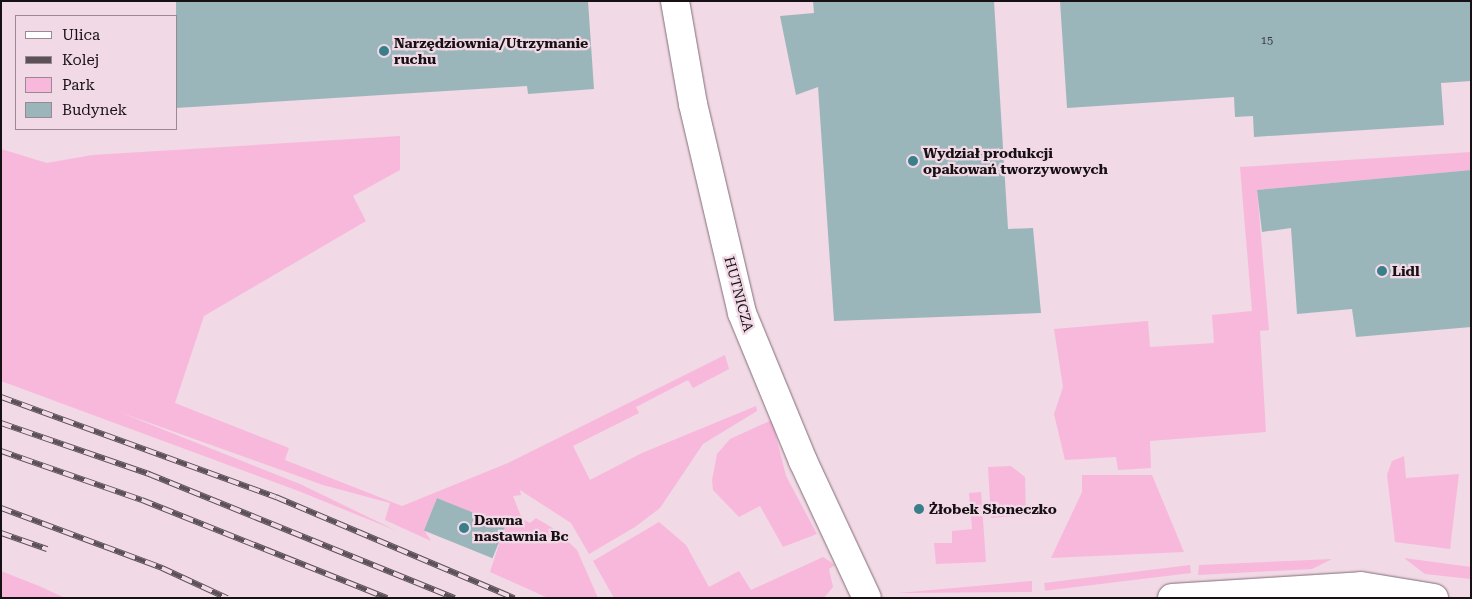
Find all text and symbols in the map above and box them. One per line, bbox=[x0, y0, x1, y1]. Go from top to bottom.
legend bbox=[15, 15, 178, 130]
text: Ulica bbox=[62, 26, 100, 44]
house number: 15 bbox=[1261, 34, 1273, 48]
place label: Narzędziownia/Utrzymanie ruchu bbox=[394, 35, 588, 68]
marker: Narzędziownia/Utrzymanie ruchu bbox=[378, 45, 390, 57]
text: Kolej bbox=[62, 51, 99, 69]
text: Park bbox=[62, 76, 95, 94]
text: Budynek bbox=[62, 101, 127, 119]
place label: Wydział produkcji opakowań tworzywowych bbox=[923, 145, 1108, 178]
marker: Wydział produkcji opakowań tworzywowych bbox=[907, 155, 919, 167]
street label: HUTNICZA bbox=[721, 254, 757, 334]
place label: Lidl bbox=[1392, 263, 1420, 279]
marker: Lidl bbox=[1376, 265, 1388, 277]
place label: Żłobek Słoneczko bbox=[929, 501, 1057, 517]
marker: Żłobek Słoneczko bbox=[913, 503, 925, 515]
place label: Dawna nastawnia Bc bbox=[474, 512, 569, 544]
marker: Dawna nastawnia Bc bbox=[458, 522, 470, 534]

